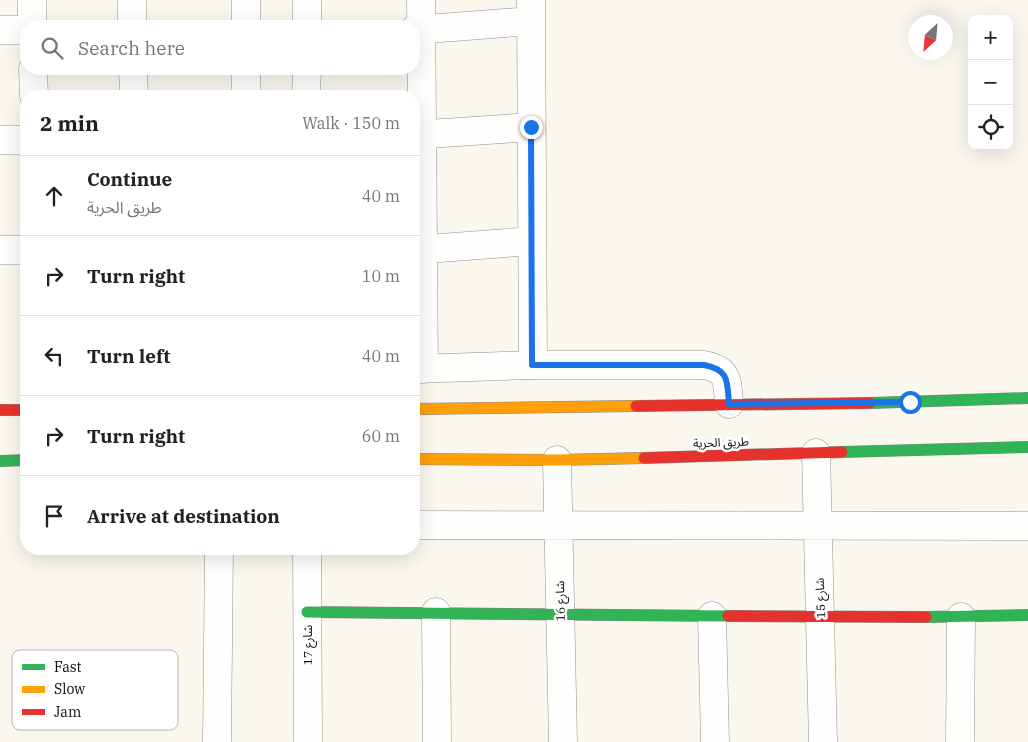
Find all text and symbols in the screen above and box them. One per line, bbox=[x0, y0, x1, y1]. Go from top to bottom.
north arrow bbox=[908, 15, 953, 60]
map controls bbox=[968, 15, 1013, 150]
button: + bbox=[968, 15, 1013, 60]
search box bbox=[20, 20, 420, 75]
icon: search bbox=[38, 34, 66, 62]
text: Search here bbox=[78, 36, 185, 60]
button: − bbox=[968, 60, 1013, 105]
button: locate bbox=[968, 105, 1013, 150]
text: 2 min bbox=[40, 109, 99, 137]
text: Walk · 150 m bbox=[302, 113, 400, 133]
route end bbox=[520, 116, 543, 139]
text: Continue bbox=[87, 167, 172, 191]
icon: ahead bbox=[40, 182, 68, 210]
text: 40 m bbox=[362, 186, 400, 206]
text: طريق الحرية bbox=[87, 197, 162, 217]
icon: right bbox=[40, 262, 68, 290]
text: Turn right bbox=[87, 264, 185, 288]
text: 10 m bbox=[362, 266, 400, 286]
icon: left bbox=[40, 342, 68, 370]
text: Turn left bbox=[87, 344, 170, 368]
text: 40 m bbox=[362, 346, 400, 366]
route start bbox=[899, 391, 922, 414]
icon: right bbox=[40, 422, 68, 450]
text: Turn right bbox=[87, 424, 185, 448]
text: 60 m bbox=[362, 426, 400, 446]
street label: طريق الحرية bbox=[693, 434, 749, 451]
icon: arrive bbox=[40, 502, 68, 530]
text: Arrive at destination bbox=[87, 504, 280, 528]
street label: شارع 15 bbox=[812, 577, 830, 619]
street label: شارع 16 bbox=[552, 581, 570, 621]
street label: شارع 17 bbox=[300, 625, 317, 665]
legend bbox=[12, 650, 178, 730]
text: Fast bbox=[54, 658, 82, 676]
text: Slow bbox=[54, 680, 85, 698]
text: Jam bbox=[54, 703, 81, 721]

